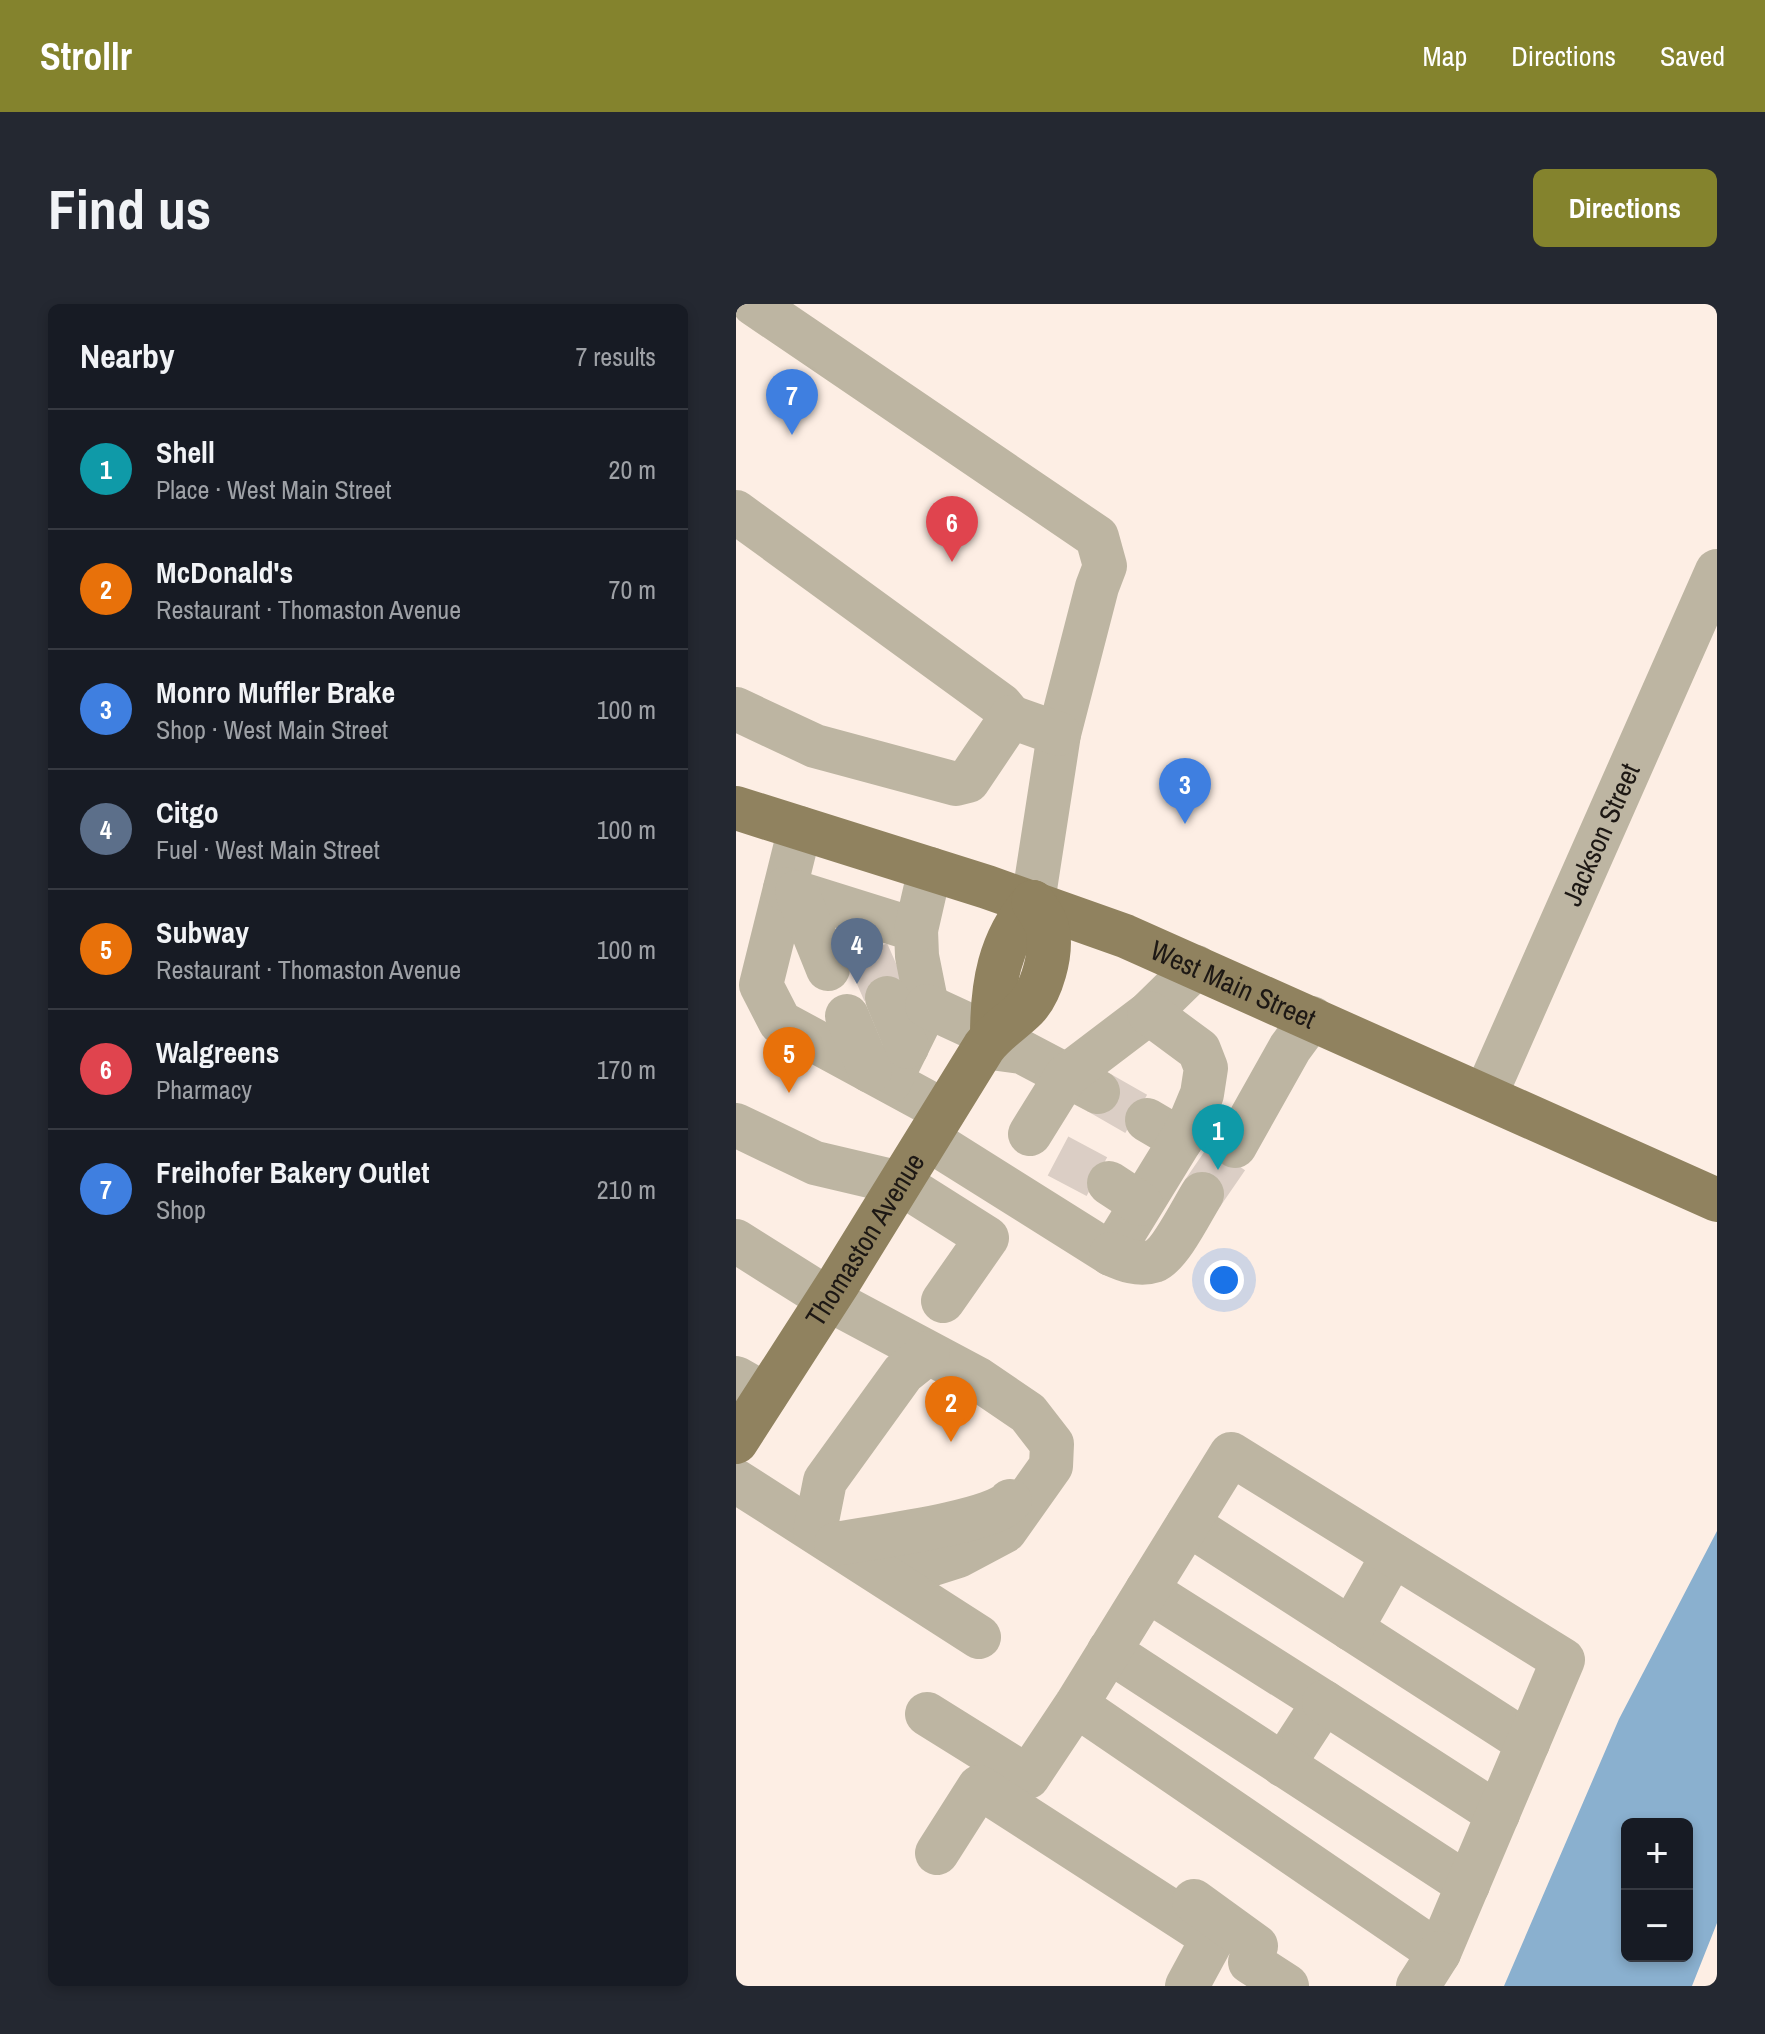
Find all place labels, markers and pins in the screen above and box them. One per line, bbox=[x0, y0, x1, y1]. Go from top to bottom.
pin: 7 bbox=[766, 369, 818, 435]
pin: 6 bbox=[926, 496, 978, 562]
pin: 3 bbox=[1159, 758, 1211, 824]
pin: 4 bbox=[831, 918, 883, 984]
pin: 5 bbox=[763, 1027, 815, 1093]
pin: 1 bbox=[1192, 1104, 1244, 1170]
pin: 2 bbox=[925, 1376, 977, 1442]

